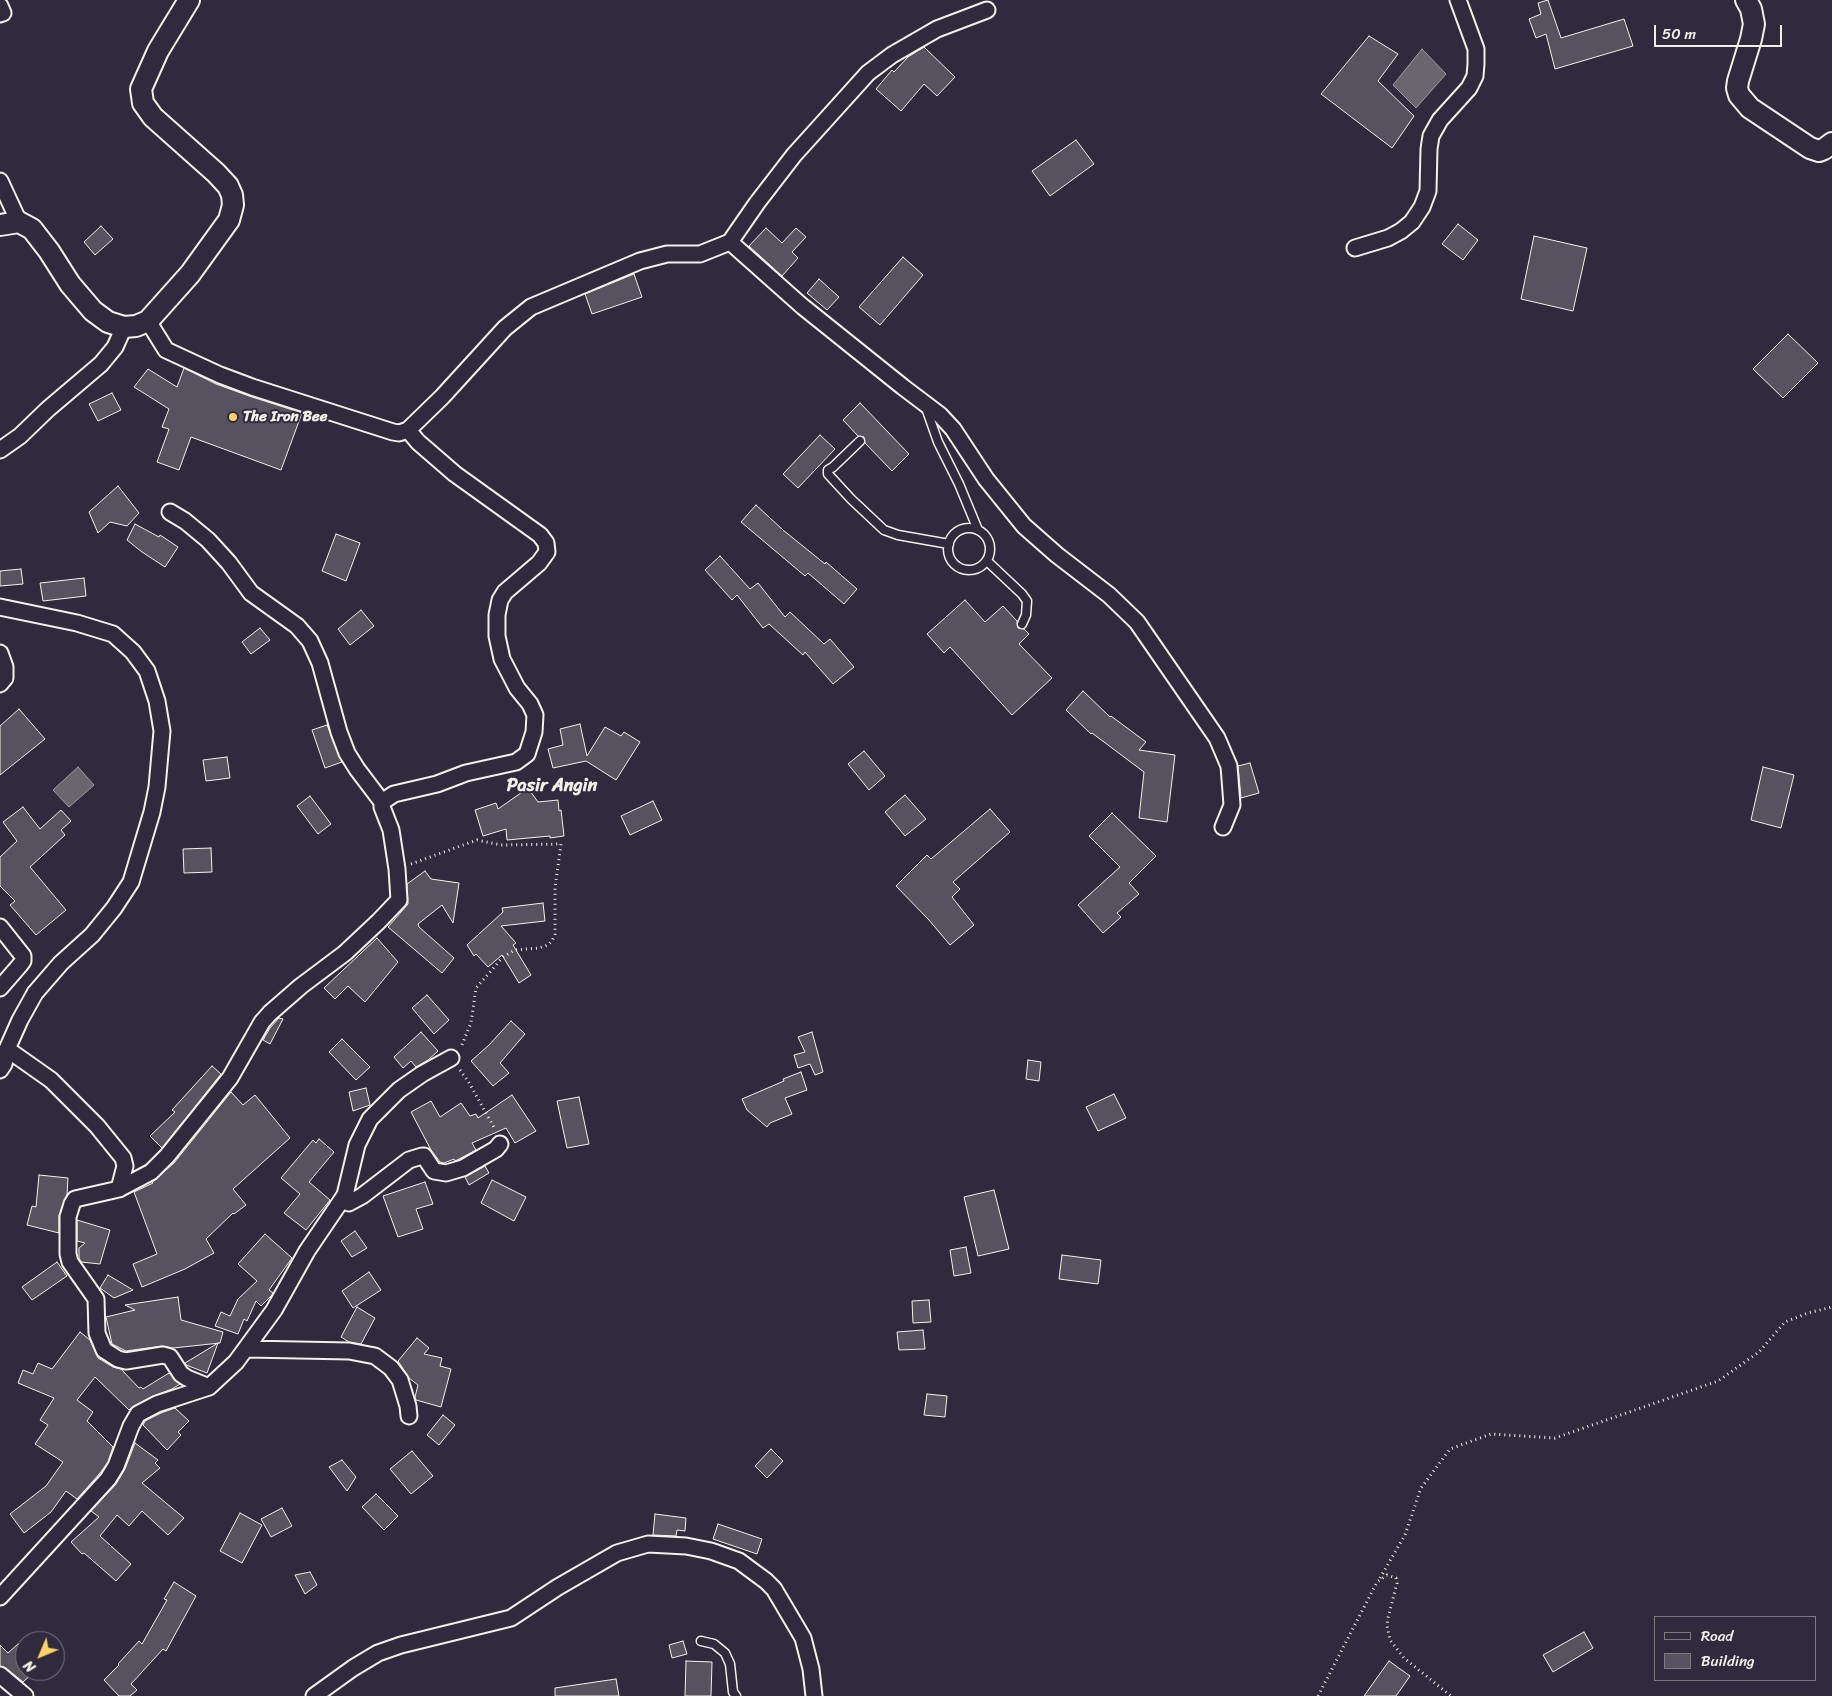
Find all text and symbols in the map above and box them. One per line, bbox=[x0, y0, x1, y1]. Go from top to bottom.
scale bar bbox=[1657, 15, 1784, 47]
text: 50 m bbox=[1662, 21, 1696, 47]
place label: The Iron Bee bbox=[243, 408, 327, 426]
marker: The Iron Bee bbox=[227, 411, 239, 423]
district label: Pasir Angin bbox=[507, 775, 597, 797]
legend bbox=[1654, 1616, 1817, 1681]
text: Road bbox=[1701, 1623, 1733, 1649]
north arrow bbox=[15, 1631, 65, 1681]
text: Building bbox=[1701, 1648, 1755, 1674]
text: N bbox=[17, 1654, 42, 1679]

